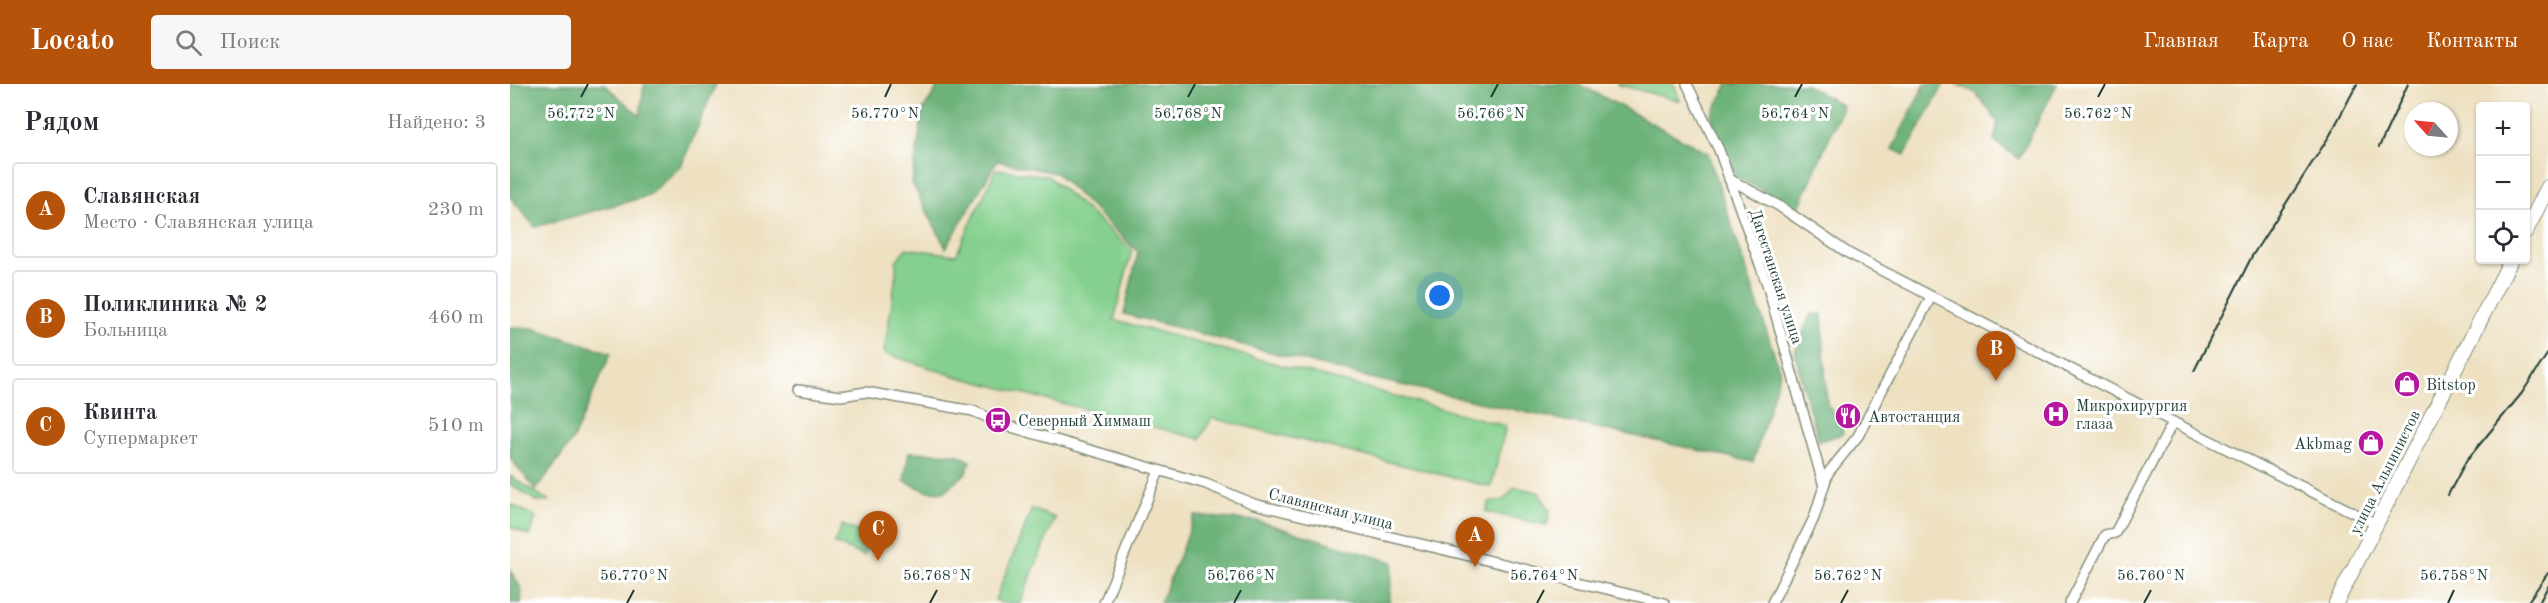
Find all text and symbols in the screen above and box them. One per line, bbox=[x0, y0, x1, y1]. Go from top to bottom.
search box bbox=[151, 15, 571, 69]
icon: search bbox=[172, 26, 205, 59]
text: Locato bbox=[30, 28, 115, 56]
text: Поиск bbox=[220, 31, 280, 53]
text: Главная bbox=[2143, 31, 2219, 52]
text: Карта bbox=[2252, 31, 2309, 52]
text: О нас bbox=[2342, 31, 2393, 52]
text: Контакты bbox=[2426, 31, 2518, 52]
north arrow bbox=[2404, 102, 2458, 156]
map controls bbox=[2476, 102, 2530, 264]
button: + bbox=[2476, 102, 2530, 156]
text: 56.772°N bbox=[547, 107, 615, 122]
text: 56.770°N bbox=[851, 107, 919, 122]
text: 56.768°N bbox=[1154, 107, 1222, 122]
text: 56.766°N bbox=[1457, 107, 1525, 122]
text: 56.764°N bbox=[1761, 107, 1829, 122]
text: 56.762°N bbox=[2064, 107, 2132, 122]
text: Рядом bbox=[24, 110, 99, 136]
text: Найдено: 3 bbox=[387, 113, 486, 133]
button: − bbox=[2476, 156, 2530, 210]
text: Славянская bbox=[83, 186, 200, 208]
text: A bbox=[38, 200, 53, 220]
text: 230 m bbox=[428, 200, 484, 220]
street label: Дагестанская улица bbox=[1746, 207, 1805, 346]
button: locate bbox=[2476, 210, 2530, 264]
text: Место · Славянская улица bbox=[83, 213, 314, 233]
your location bbox=[1425, 281, 1454, 310]
text: Поликлиника № 2 bbox=[83, 294, 267, 316]
text: B bbox=[38, 308, 53, 328]
text: 460 m bbox=[428, 308, 484, 328]
text: Больница bbox=[83, 321, 168, 341]
pin: B bbox=[1976, 332, 2016, 381]
shop icon: Bitstop bbox=[2392, 369, 2422, 399]
place label: Bitstop bbox=[2426, 378, 2476, 394]
hospital icon: Микрохирургия глаза bbox=[2041, 399, 2071, 429]
place label: Микрохирургия глаза bbox=[2076, 399, 2187, 433]
restaurant icon: Автостанция bbox=[1833, 401, 1863, 431]
text: Квинта bbox=[83, 402, 157, 424]
bus stop icon: Северный Химмаш bbox=[983, 405, 1013, 435]
street label: улица Альпинистов bbox=[2348, 408, 2424, 538]
place label: Автостанция bbox=[1868, 410, 1960, 426]
place label: Северный Химмаш bbox=[1018, 414, 1151, 430]
text: C bbox=[39, 416, 52, 436]
text: 510 m bbox=[428, 416, 484, 436]
shop icon: Akbmag bbox=[2356, 428, 2386, 458]
text: Супермаркет bbox=[83, 429, 198, 449]
place label: Akbmag bbox=[2294, 437, 2352, 453]
street label: Славянская улица bbox=[1266, 487, 1395, 533]
pin: C bbox=[858, 512, 898, 561]
pin: A bbox=[1456, 518, 1494, 567]
text: 56.770°N bbox=[600, 569, 668, 584]
text: 56.768°N bbox=[903, 569, 971, 584]
text: 56.766°N bbox=[1207, 569, 1275, 584]
text: 56.764°N bbox=[1510, 569, 1578, 584]
text: 56.762°N bbox=[1814, 569, 1882, 584]
text: 56.760°N bbox=[2117, 569, 2185, 584]
text: 56.758°N bbox=[2420, 569, 2488, 584]

